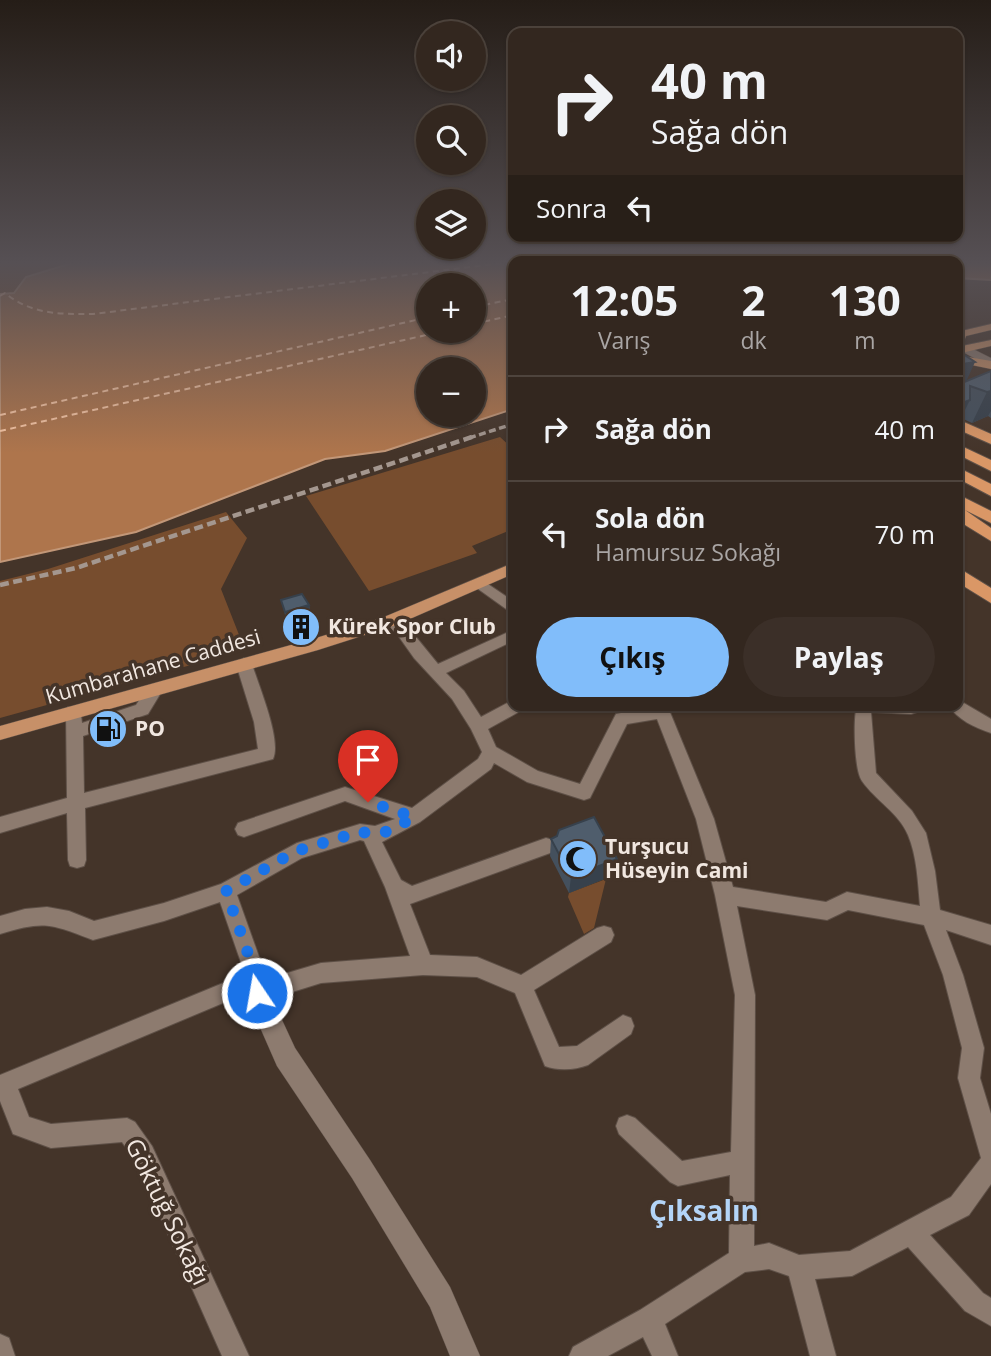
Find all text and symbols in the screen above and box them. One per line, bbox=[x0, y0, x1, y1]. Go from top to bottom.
map controls bbox=[416, 21, 486, 427]
button: sound bbox=[416, 21, 486, 91]
text: 40 m bbox=[651, 47, 768, 113]
icon: right bbox=[536, 56, 627, 147]
button: search bbox=[416, 105, 486, 175]
text: Sağa dön bbox=[651, 110, 788, 153]
button: layers bbox=[416, 189, 486, 259]
icon: left bbox=[621, 189, 659, 227]
text: Sonra bbox=[536, 190, 607, 226]
text: 12:05 bbox=[570, 271, 678, 328]
text: 2 bbox=[741, 271, 766, 328]
text: 130 bbox=[829, 271, 901, 328]
button: + bbox=[416, 273, 486, 343]
text: Varış bbox=[598, 324, 651, 356]
text: dk bbox=[740, 324, 767, 356]
text: m bbox=[854, 324, 875, 356]
button: − bbox=[416, 357, 486, 427]
icon: right bbox=[536, 410, 574, 448]
text: Sağa dön bbox=[595, 411, 712, 447]
text: 40 m bbox=[874, 411, 935, 447]
text: Sola dön bbox=[595, 500, 705, 536]
icon: left bbox=[536, 515, 574, 553]
text: 70 m bbox=[874, 516, 935, 552]
text: Hamursuz Sokağı bbox=[595, 536, 781, 568]
building icon: Kürek Spor Club bbox=[280, 606, 322, 648]
place label: Kürek Spor Club bbox=[328, 612, 496, 640]
button: Çıkış bbox=[536, 617, 729, 697]
button: Paylaş bbox=[743, 617, 935, 697]
street label: Kumbarahane Caddesi bbox=[42, 622, 263, 710]
fuel station icon: PO bbox=[87, 708, 129, 750]
place label: PO bbox=[135, 714, 165, 742]
pin bbox=[338, 730, 398, 802]
icon: arrive bbox=[349, 741, 387, 779]
place label: Turşucu Hüseyin Cami bbox=[605, 832, 748, 884]
mosque icon: Turşucu Hüseyin Cami bbox=[557, 838, 599, 880]
position arrow bbox=[220, 956, 294, 1030]
street label: Göktuğ Sokağı bbox=[119, 1132, 218, 1290]
district label: Çıksalın bbox=[649, 1191, 759, 1229]

